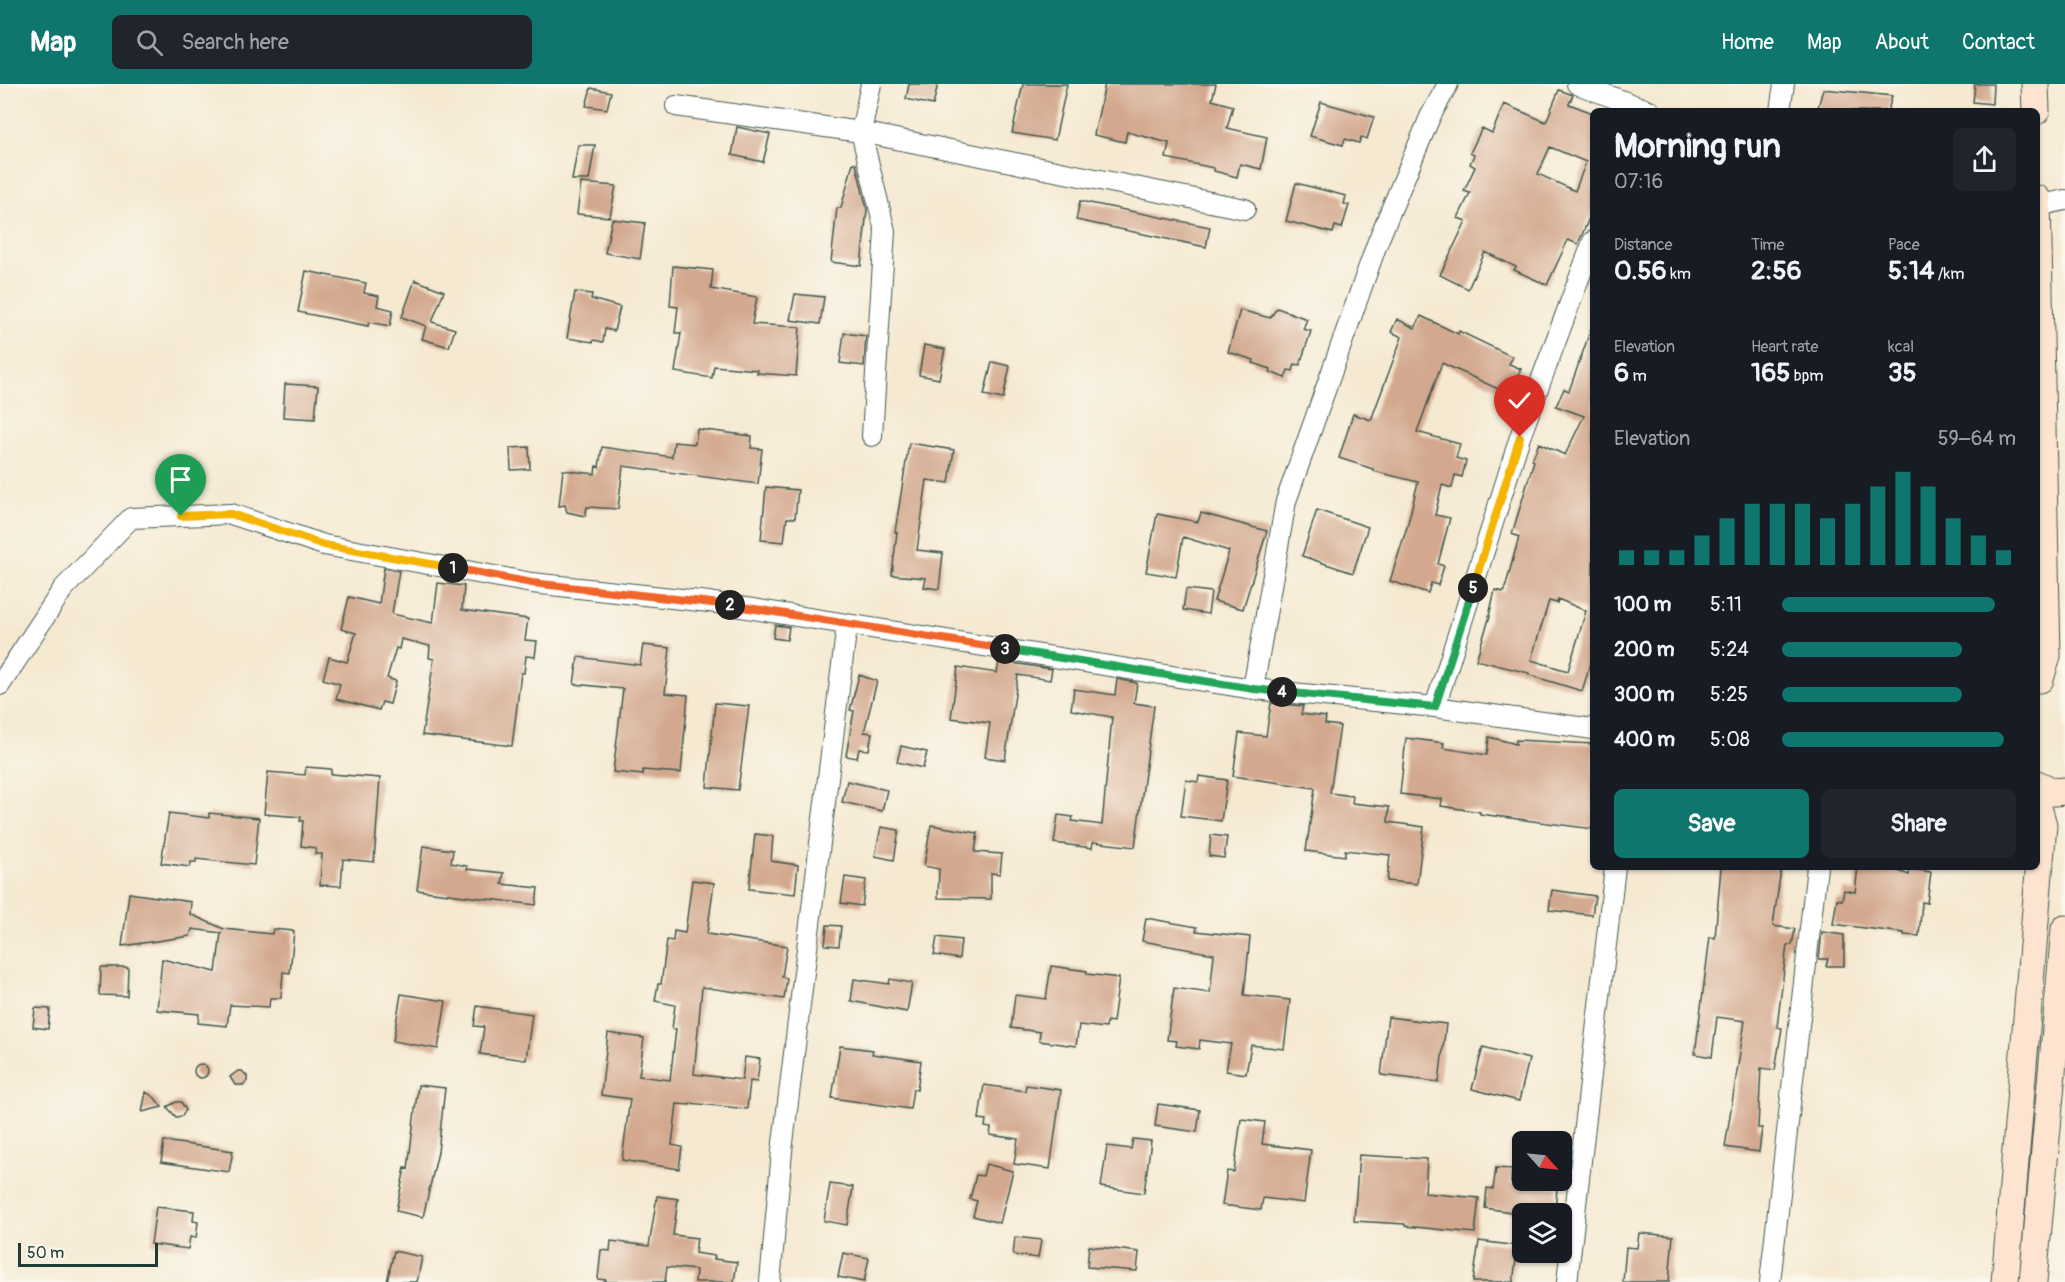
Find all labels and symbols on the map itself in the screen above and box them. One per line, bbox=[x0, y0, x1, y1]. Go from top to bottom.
pin bbox=[1494, 375, 1545, 437]
pin bbox=[155, 454, 206, 516]
pin: 1 bbox=[438, 553, 468, 583]
pin: 5 bbox=[1458, 573, 1488, 603]
pin: 2 bbox=[715, 590, 745, 620]
pin: 3 bbox=[990, 634, 1020, 664]
pin: 4 bbox=[1267, 677, 1297, 707]
north arrow bbox=[1512, 1131, 1572, 1191]
scale bar bbox=[18, 1240, 158, 1268]

